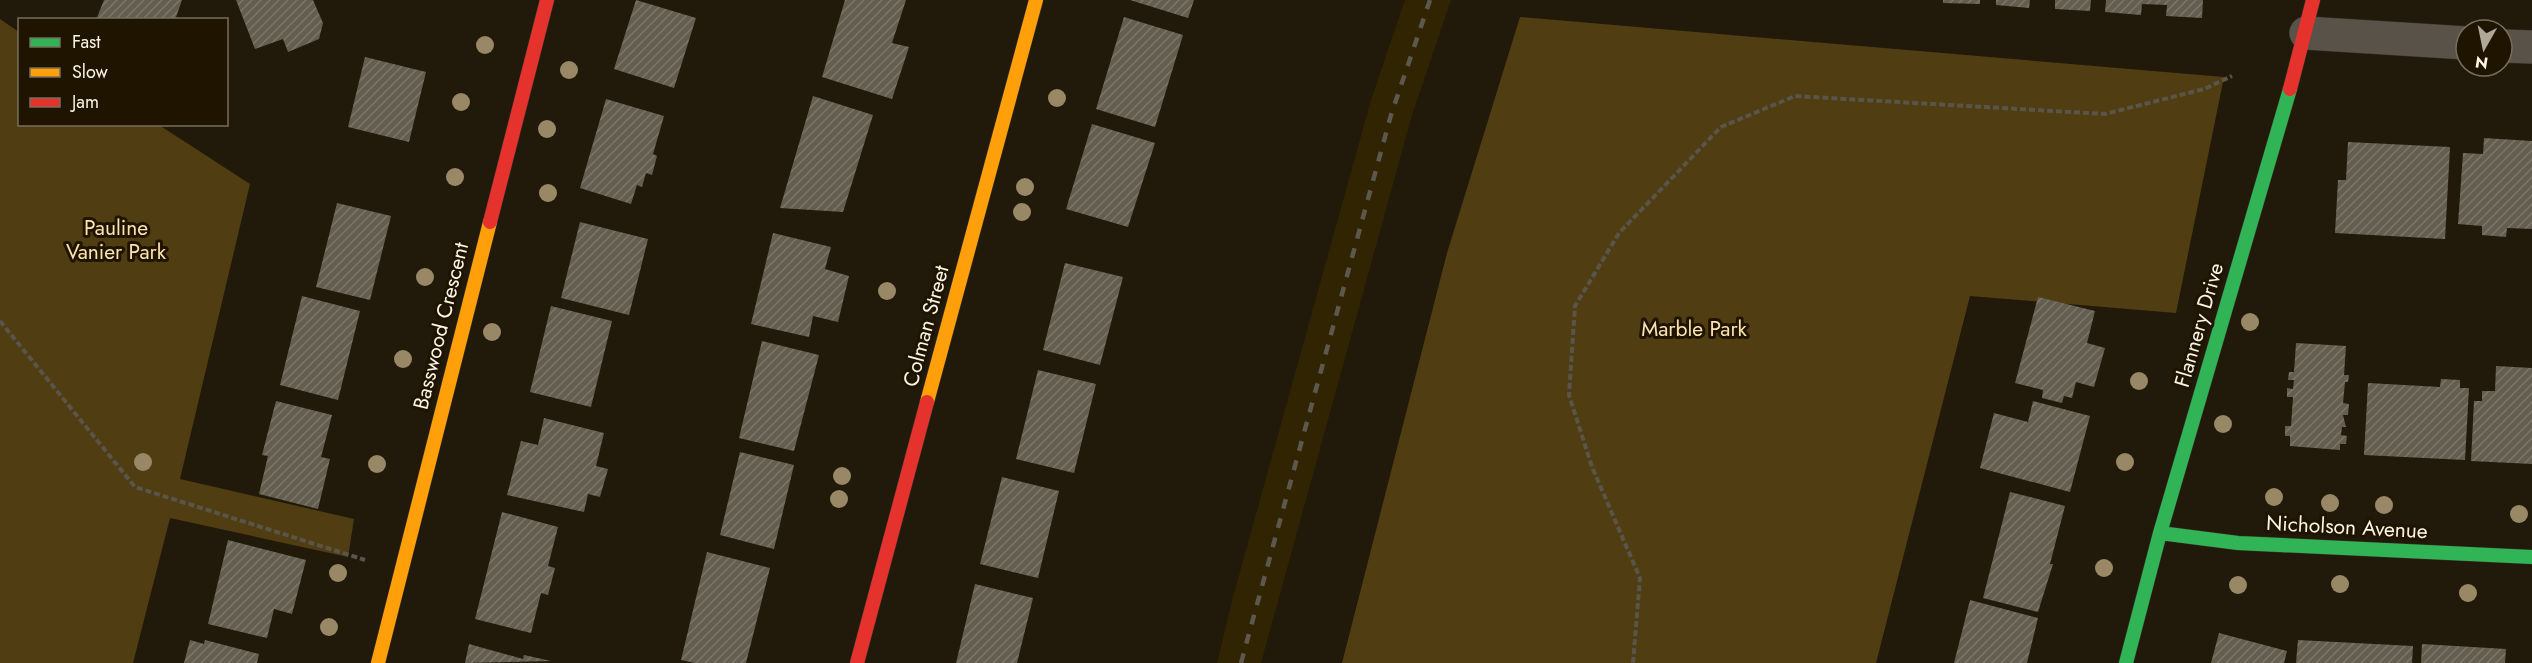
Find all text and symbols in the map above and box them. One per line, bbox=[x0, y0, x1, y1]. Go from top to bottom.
legend bbox=[18, 18, 228, 126]
north arrow bbox=[2454, 18, 2514, 78]
text: Fast bbox=[72, 29, 101, 55]
text: N bbox=[2474, 50, 2490, 75]
text: Slow bbox=[72, 59, 109, 85]
text: Jam bbox=[70, 89, 99, 115]
park label: Pauline Vanier Park bbox=[66, 213, 167, 267]
street label: Basswood Crescent bbox=[406, 239, 476, 413]
street label: Flannery Drive bbox=[2167, 259, 2231, 391]
street label: Colman Street bbox=[895, 262, 957, 390]
park label: Marble Park bbox=[1641, 314, 1748, 344]
street label: Nicholson Avenue bbox=[2265, 508, 2429, 546]

